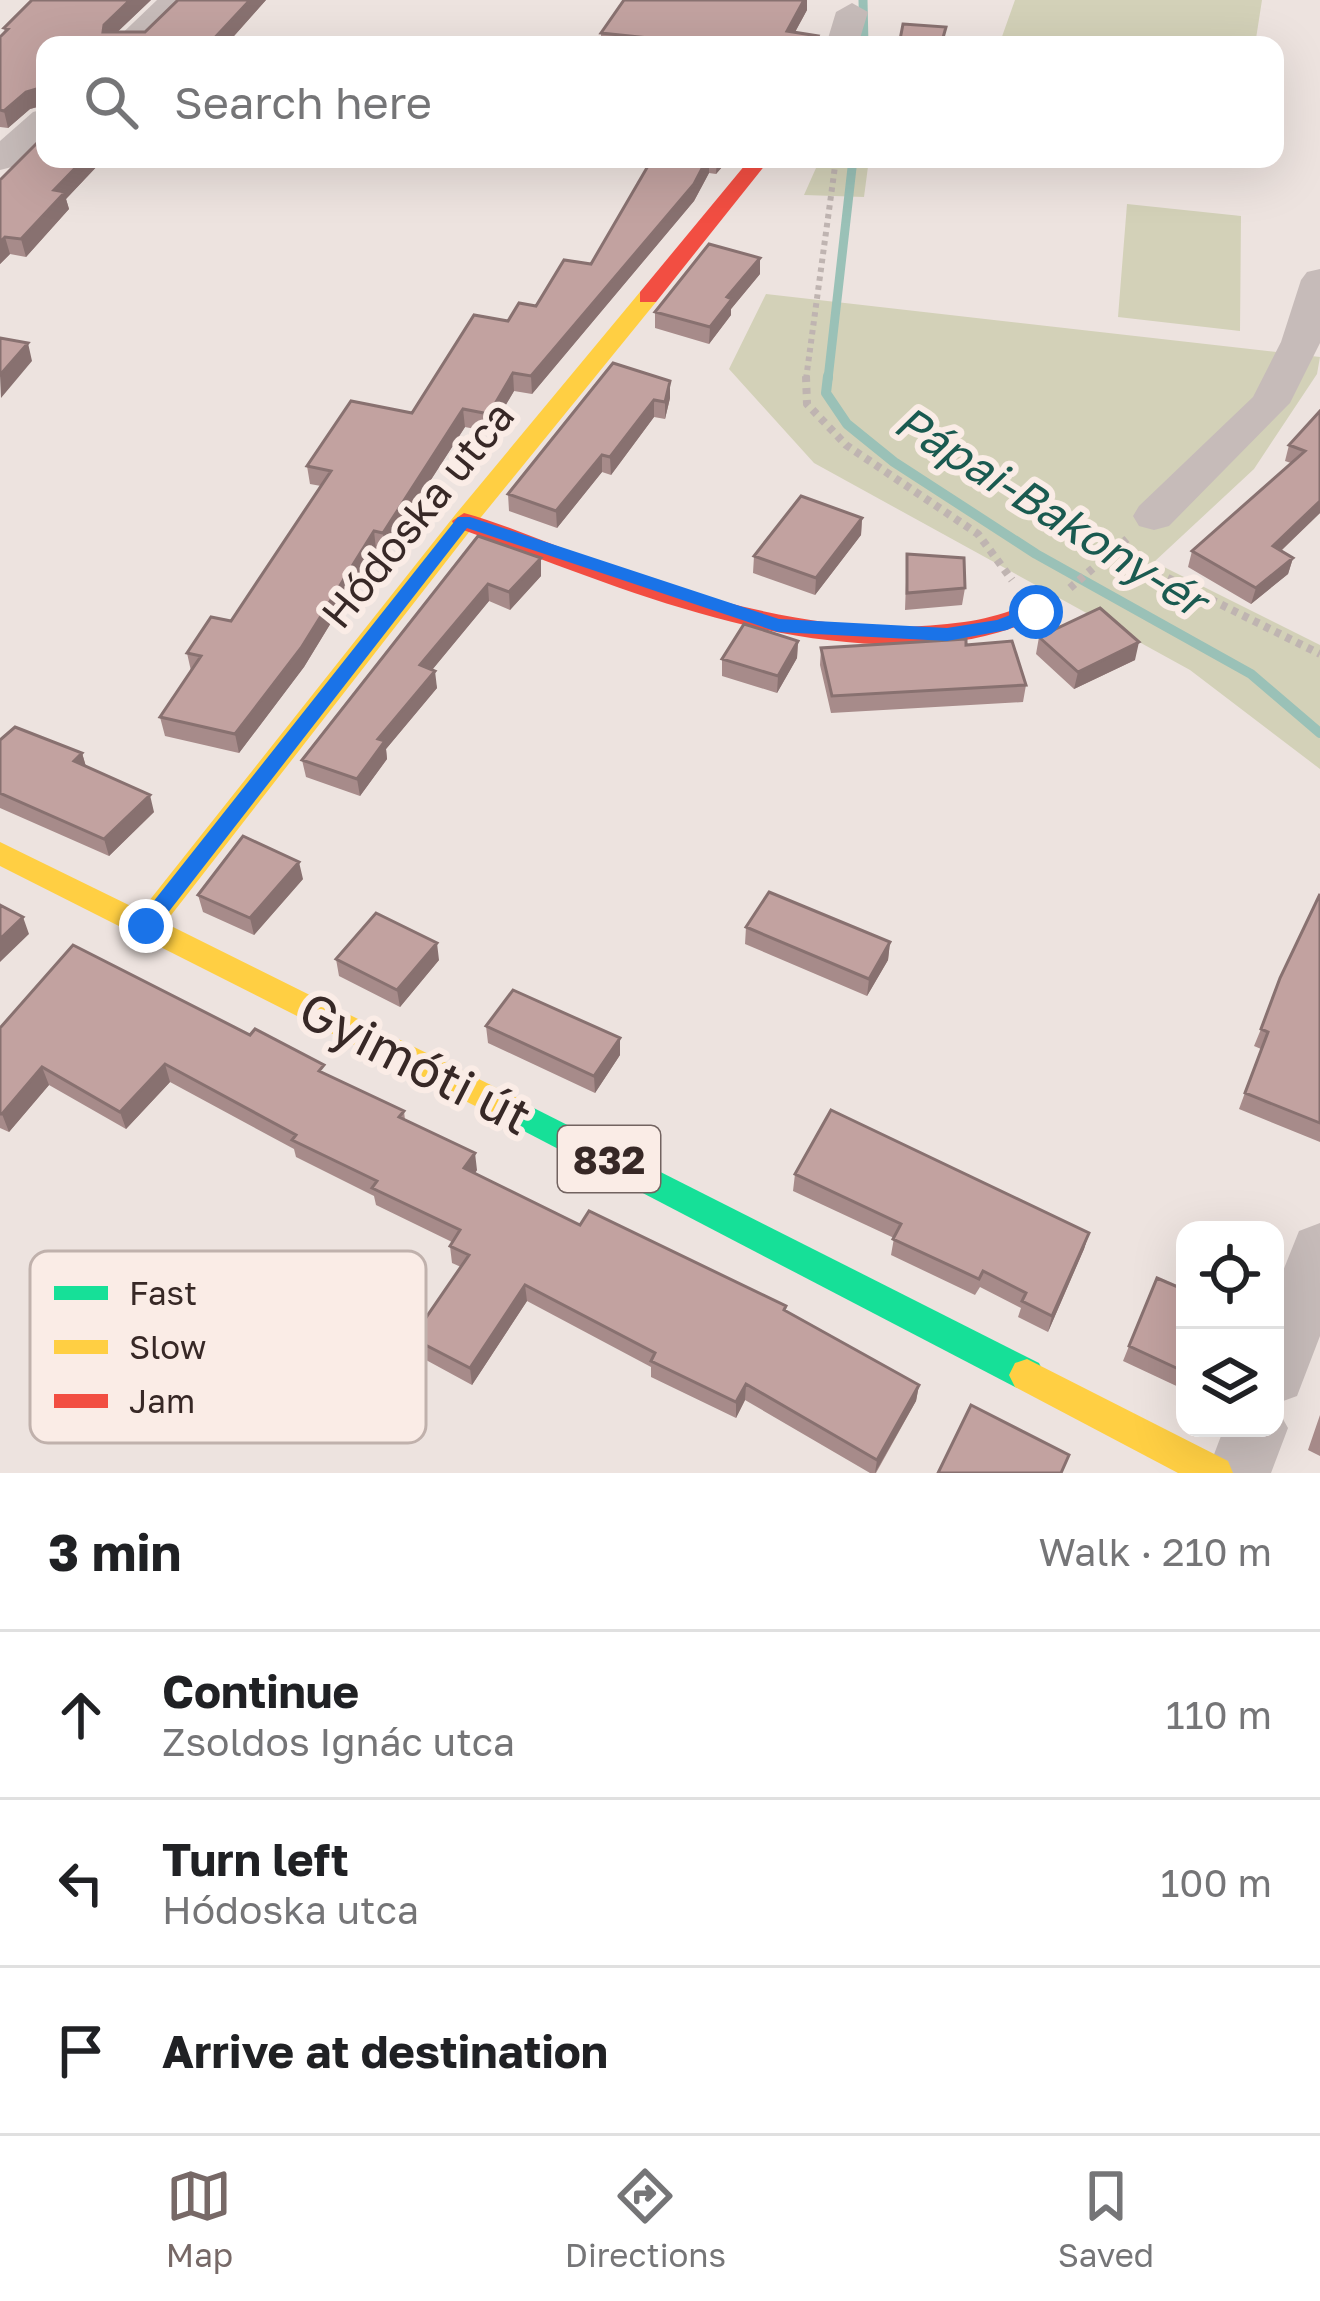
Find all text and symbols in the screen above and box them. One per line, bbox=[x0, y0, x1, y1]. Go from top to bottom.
search box bbox=[36, 36, 1284, 168]
icon: search bbox=[78, 69, 144, 135]
text: Search here bbox=[174, 75, 432, 129]
street label: Hódoska utca bbox=[310, 391, 524, 637]
water label: Pápai-Bakony-ér bbox=[886, 393, 1221, 630]
route start bbox=[1009, 585, 1063, 639]
route end bbox=[119, 899, 173, 953]
street label: Gyimóti út bbox=[290, 978, 542, 1146]
road number: 832 bbox=[558, 1126, 660, 1192]
map controls bbox=[1176, 1221, 1284, 1437]
button: locate bbox=[1176, 1221, 1284, 1329]
legend bbox=[30, 1251, 426, 1443]
text: Fast bbox=[129, 1273, 197, 1312]
text: Slow bbox=[129, 1327, 207, 1366]
button: layers bbox=[1176, 1329, 1284, 1437]
text: Jam bbox=[129, 1381, 195, 1420]
text: 3 min bbox=[48, 1521, 181, 1582]
text: Walk · 210 m bbox=[1038, 1528, 1272, 1575]
text: Continue bbox=[162, 1664, 359, 1718]
icon: ahead bbox=[48, 1682, 114, 1748]
text: 110 m bbox=[1166, 1691, 1272, 1738]
text: Zsoldos Ignác utca bbox=[162, 1718, 515, 1765]
text: Turn left bbox=[162, 1832, 349, 1886]
icon: left bbox=[48, 1850, 114, 1916]
text: 100 m bbox=[1160, 1859, 1272, 1906]
text: Hódoska utca bbox=[162, 1886, 419, 1933]
icon: arrive bbox=[48, 2018, 114, 2084]
text: Arrive at destination bbox=[162, 2024, 608, 2078]
tab: Map bbox=[166, 2163, 233, 2274]
tab: Directions bbox=[565, 2163, 726, 2274]
tab: Saved bbox=[1058, 2163, 1154, 2274]

